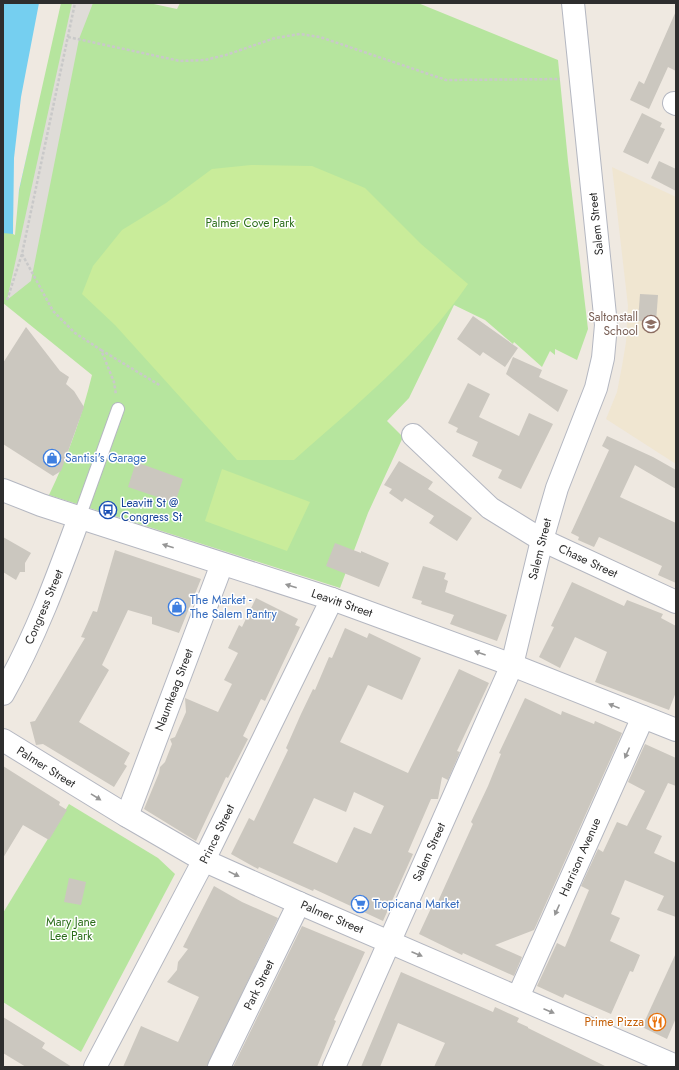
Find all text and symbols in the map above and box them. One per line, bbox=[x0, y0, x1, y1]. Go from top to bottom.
street label: Salem Street bbox=[584, 192, 608, 256]
park label: Palmer Cove Park bbox=[206, 214, 295, 232]
place label: Saltonstall School bbox=[588, 308, 638, 340]
school or university icon: Saltonstall School bbox=[641, 314, 661, 334]
shop icon: Santisi's Garage bbox=[42, 448, 62, 468]
place label: Santisi's Garage bbox=[65, 449, 146, 467]
place label: Leavitt St @ Congress St bbox=[121, 494, 182, 526]
bus stop icon: Leavitt St @ Congress St bbox=[98, 500, 118, 520]
street label: Salem Street bbox=[524, 516, 556, 582]
street label: Chase Street bbox=[555, 539, 621, 583]
one-way arrow bbox=[161, 543, 173, 549]
street label: Congress Street bbox=[20, 567, 68, 647]
one-way arrow bbox=[285, 583, 297, 589]
street label: Leavitt Street bbox=[309, 584, 375, 622]
place label: The Market - The Salem Pantry bbox=[190, 591, 278, 623]
shop icon: The Market - The Salem Pantry bbox=[167, 597, 187, 617]
street label: Naumkeag Street bbox=[150, 646, 198, 734]
one-way arrow bbox=[473, 650, 485, 656]
one-way arrow bbox=[607, 702, 619, 708]
street label: Palmer Street bbox=[13, 742, 79, 792]
one-way arrow bbox=[624, 747, 630, 758]
one-way arrow bbox=[90, 794, 102, 801]
street label: Prince Street bbox=[195, 801, 239, 867]
street label: Harrison Avenue bbox=[555, 815, 605, 899]
street label: Salem Street bbox=[408, 820, 450, 884]
one-way arrow bbox=[228, 871, 239, 877]
supermarket icon: Tropicana Market bbox=[350, 894, 370, 914]
place label: Tropicana Market bbox=[373, 895, 459, 913]
street label: Palmer Street bbox=[298, 896, 366, 938]
one-way arrow bbox=[554, 904, 560, 915]
park label: Mary Jane Lee Park bbox=[46, 913, 96, 945]
one-way arrow bbox=[411, 951, 423, 957]
street label: Park Street bbox=[239, 957, 279, 1013]
one-way arrow bbox=[544, 1008, 555, 1014]
restaurant icon: Prime Pizza bbox=[647, 1012, 667, 1032]
place label: Prime Pizza bbox=[584, 1013, 644, 1031]

